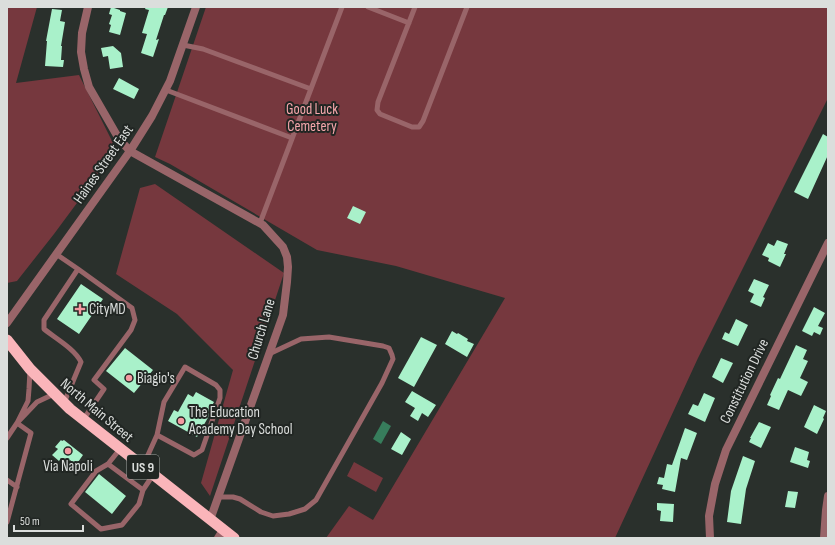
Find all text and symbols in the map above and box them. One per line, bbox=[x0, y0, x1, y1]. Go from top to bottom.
park label: Good Luck Cemetery bbox=[286, 100, 338, 136]
street label: Haines Street East bbox=[69, 121, 138, 207]
street label: Church Lane bbox=[243, 296, 280, 362]
place label: CityMD bbox=[89, 300, 126, 319]
marker: CityMD bbox=[74, 303, 86, 315]
street label: Constitution Drive bbox=[716, 336, 773, 427]
place label: Biagio's bbox=[137, 369, 175, 388]
marker: Biagio's bbox=[124, 373, 134, 383]
street label: North Main Street bbox=[56, 374, 137, 447]
place label: The Education Academy Day School bbox=[188, 403, 292, 439]
marker: The Education Academy Day School bbox=[176, 416, 186, 426]
marker: Via Napoli bbox=[63, 446, 73, 456]
road number: US 9 bbox=[127, 455, 159, 479]
place label: Via Napoli bbox=[43, 457, 93, 476]
scale bar bbox=[14, 507, 83, 533]
text: 50 m bbox=[20, 514, 40, 529]

